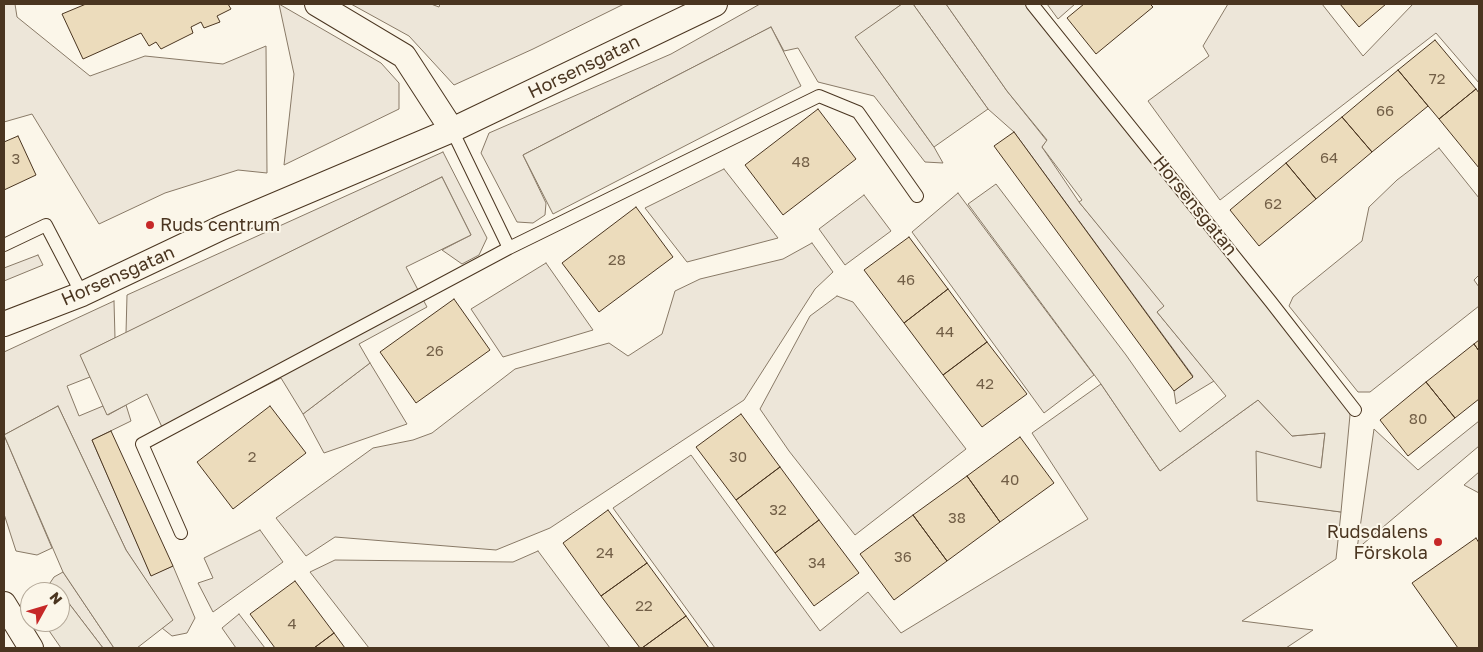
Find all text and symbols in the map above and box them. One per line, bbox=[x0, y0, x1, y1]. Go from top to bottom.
street label: Horsensgatan bbox=[525, 31, 643, 103]
house number: 72 bbox=[1429, 70, 1445, 88]
house number: 66 bbox=[1376, 102, 1394, 120]
house number: 64 bbox=[1320, 149, 1338, 167]
house number: 3 bbox=[12, 150, 20, 168]
street label: Horsensgatan bbox=[1148, 152, 1242, 260]
house number: 48 bbox=[792, 153, 810, 171]
house number: 62 bbox=[1264, 195, 1282, 213]
place label: Ruds centrum bbox=[160, 214, 280, 236]
marker: Ruds centrum bbox=[144, 219, 156, 231]
street label: Horsensgatan bbox=[58, 241, 178, 311]
house number: 28 bbox=[608, 251, 626, 269]
house number: 46 bbox=[897, 271, 915, 289]
house number: 44 bbox=[936, 323, 954, 341]
house number: 26 bbox=[426, 342, 444, 360]
house number: 42 bbox=[976, 375, 994, 393]
house number: 80 bbox=[1409, 410, 1427, 428]
house number: 2 bbox=[248, 448, 256, 466]
house number: 30 bbox=[729, 448, 747, 466]
house number: 40 bbox=[1001, 471, 1019, 489]
house number: 32 bbox=[769, 501, 787, 519]
house number: 38 bbox=[948, 509, 966, 527]
place label: Rudsdalens Förskola bbox=[1327, 521, 1428, 564]
marker: Rudsdalens Förskola bbox=[1432, 536, 1444, 548]
house number: 24 bbox=[596, 544, 614, 562]
house number: 36 bbox=[894, 548, 912, 566]
house number: 34 bbox=[808, 554, 826, 572]
north arrow bbox=[20, 582, 70, 632]
text: N bbox=[46, 588, 66, 607]
house number: 22 bbox=[635, 597, 653, 615]
house number: 4 bbox=[287, 615, 297, 633]

